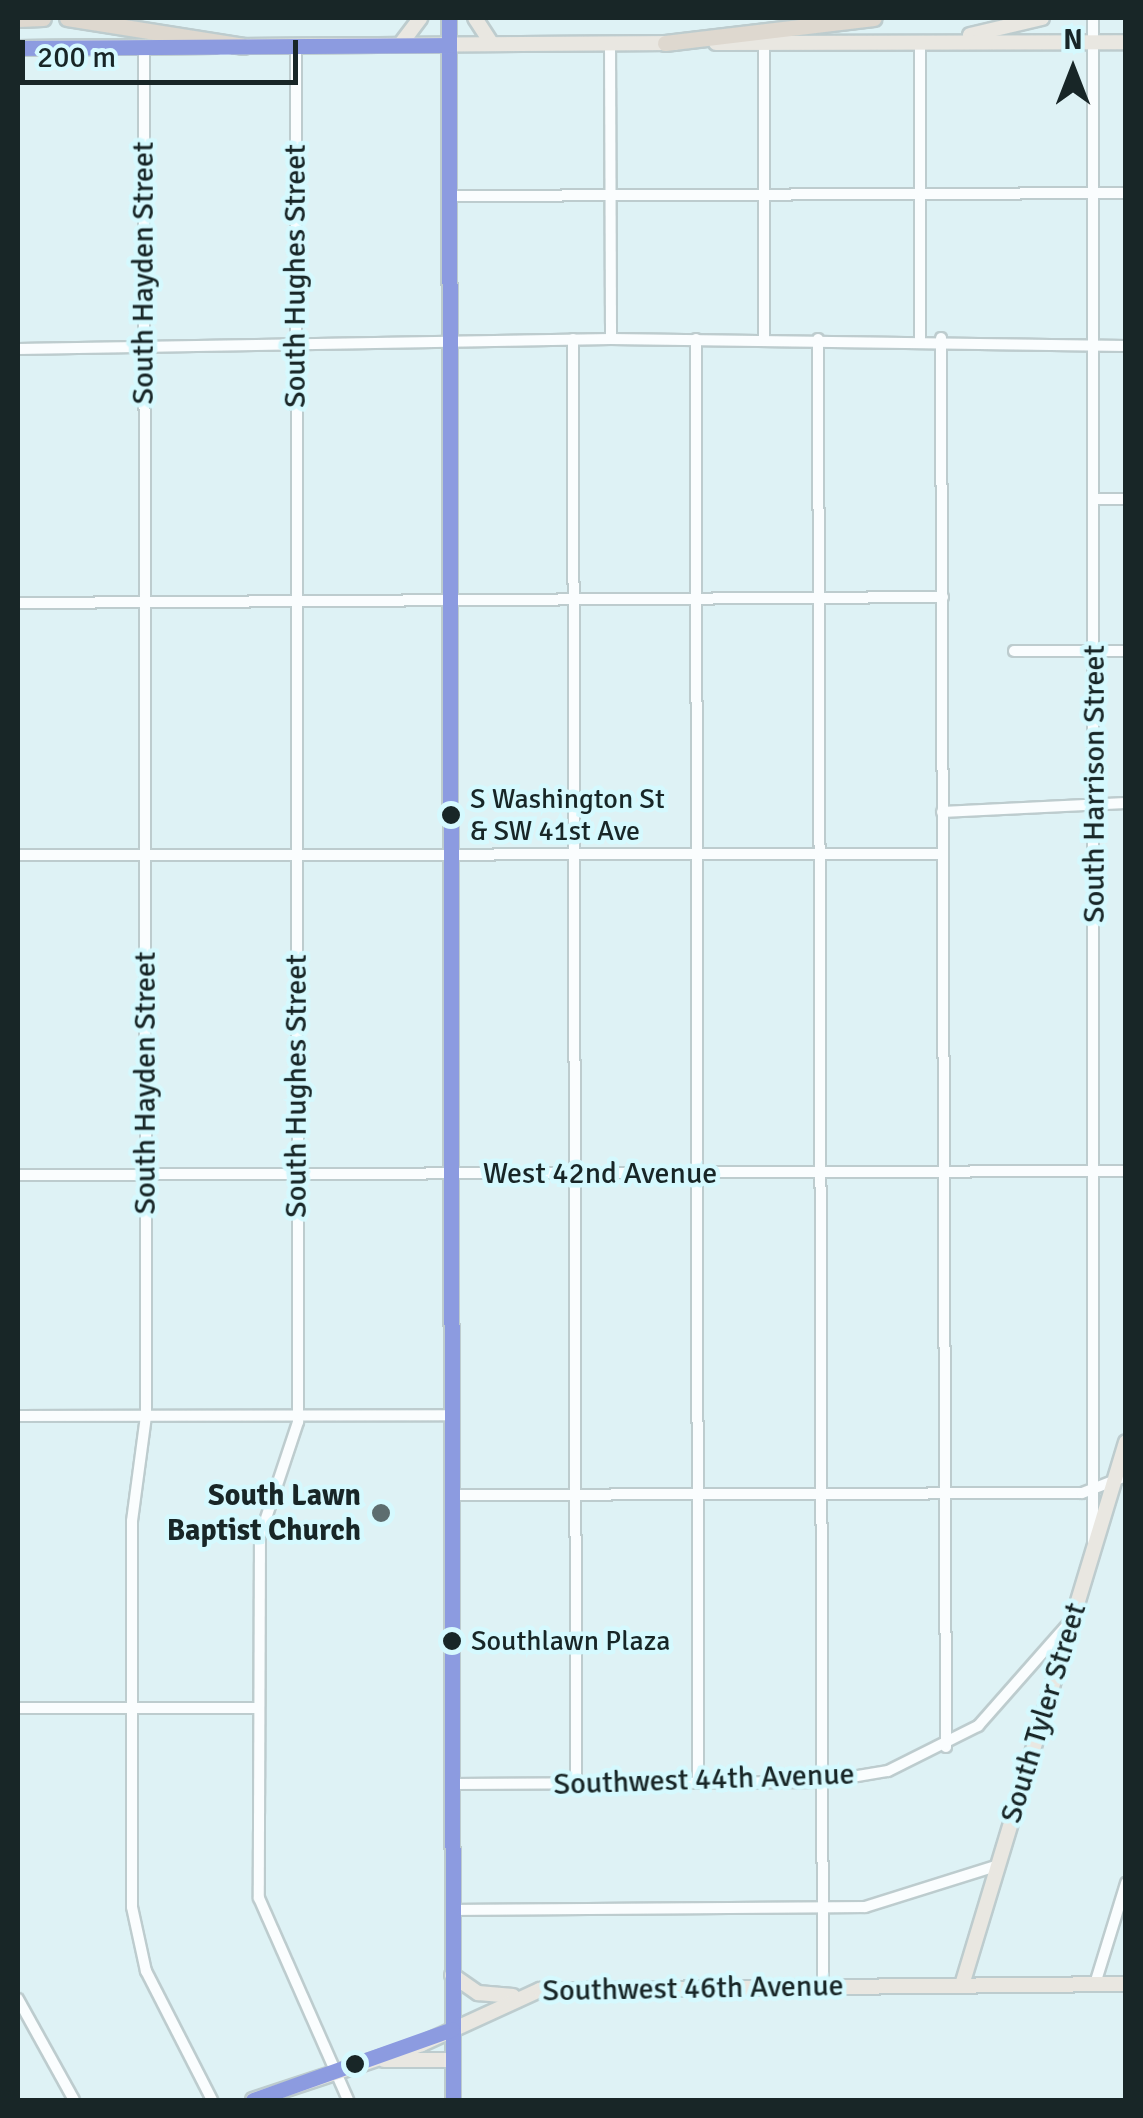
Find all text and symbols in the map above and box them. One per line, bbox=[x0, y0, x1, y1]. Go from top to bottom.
scale bar bbox=[25, 20, 302, 82]
north arrow bbox=[1023, 20, 1123, 120]
text: N bbox=[1063, 23, 1083, 57]
text: 200 m bbox=[37, 39, 116, 76]
street label: South Hayden Street bbox=[126, 141, 162, 405]
street label: South Hughes Street bbox=[278, 144, 314, 408]
street label: South Harrison Street bbox=[1077, 645, 1113, 923]
place label: S Washington St & SW 41st Ave bbox=[470, 782, 665, 848]
marker: S Washington St & SW 41st Ave bbox=[441, 805, 461, 825]
street label: South Hayden Street bbox=[128, 951, 164, 1215]
street label: South Hughes Street bbox=[279, 954, 315, 1218]
street label: West 42nd Avenue bbox=[483, 1156, 717, 1192]
place label: South Lawn Baptist Church bbox=[167, 1478, 361, 1548]
marker: South Lawn Baptist Church bbox=[370, 1502, 392, 1524]
street label: South Tyler Street bbox=[993, 1599, 1095, 1827]
place label: Southlawn Plaza bbox=[471, 1624, 670, 1658]
marker: Southlawn Plaza bbox=[442, 1631, 462, 1651]
street label: Southwest 44th Avenue bbox=[553, 1757, 855, 1803]
street label: Southwest 46th Avenue bbox=[542, 1968, 844, 2010]
unlabelled marker bbox=[345, 2054, 365, 2074]

